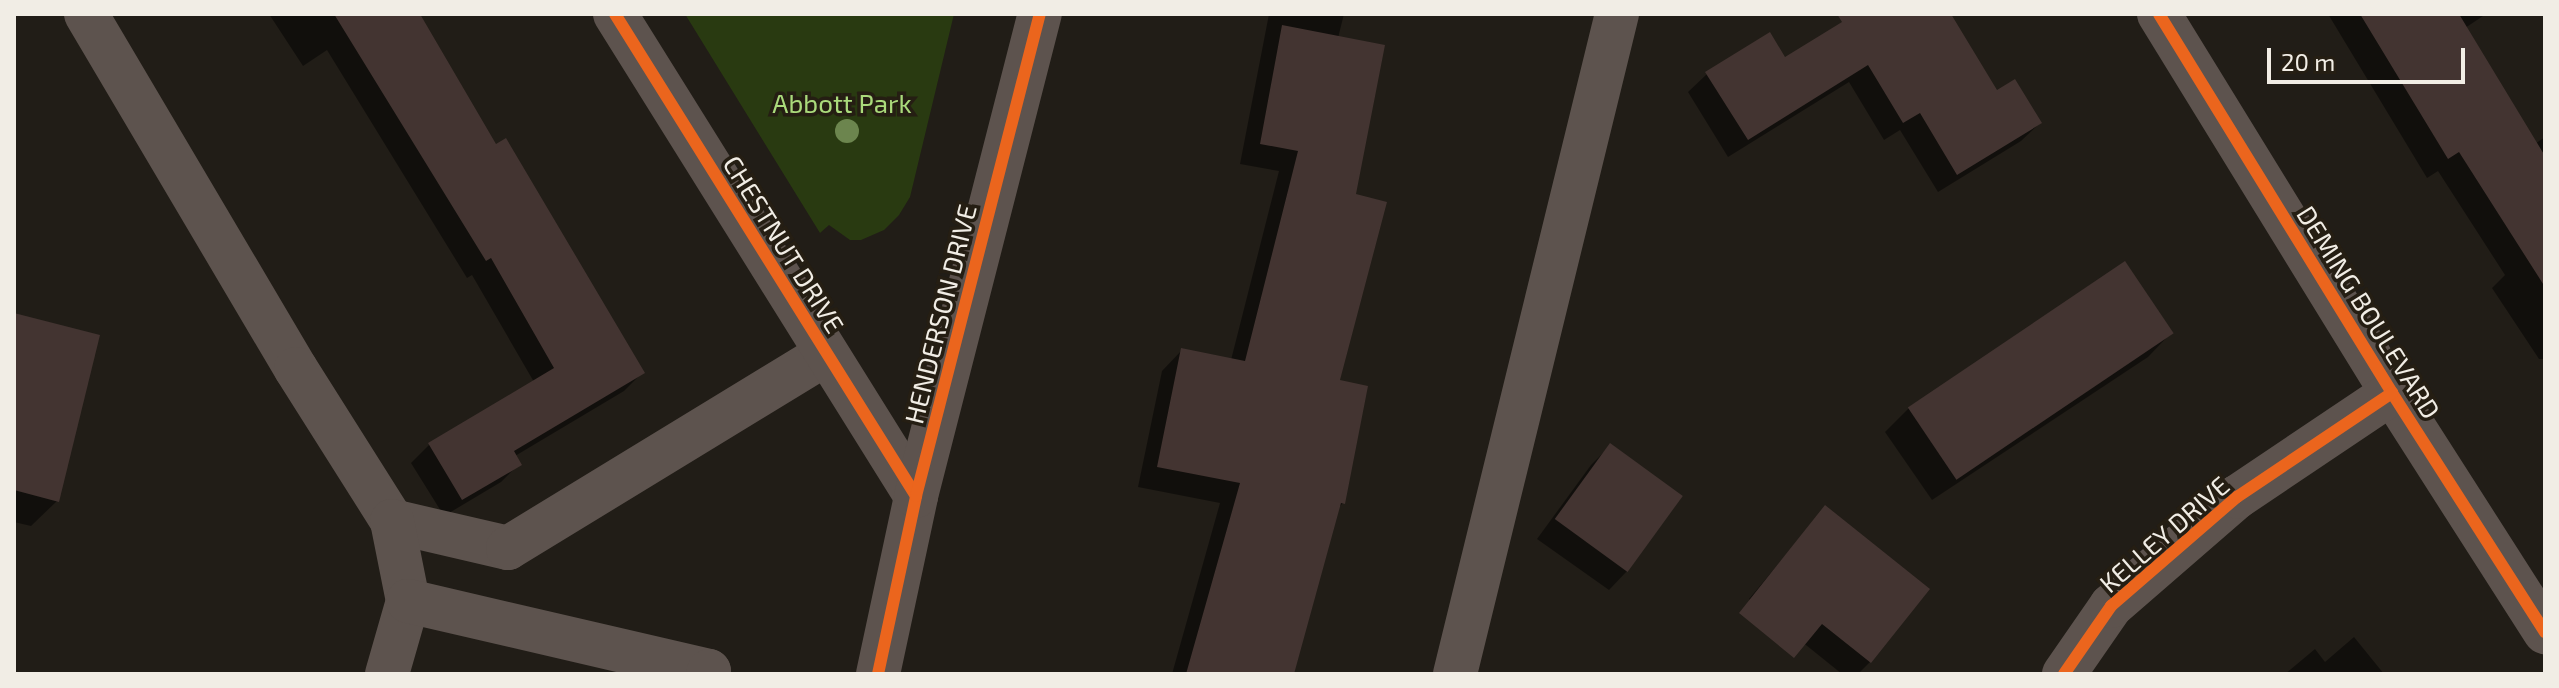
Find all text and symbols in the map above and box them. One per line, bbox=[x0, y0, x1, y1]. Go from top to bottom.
scale bar bbox=[2271, 32, 2469, 82]
text: 20 m bbox=[2281, 47, 2335, 76]
park label: Abbott Park bbox=[772, 87, 912, 119]
street label: CHESTNUT DRIVE bbox=[717, 149, 851, 339]
street label: DEMING BOULEVARD bbox=[2291, 200, 2447, 424]
street label: HENDERSON DRIVE bbox=[898, 201, 982, 427]
street label: KELLEY DRIVE bbox=[2093, 469, 2235, 599]

